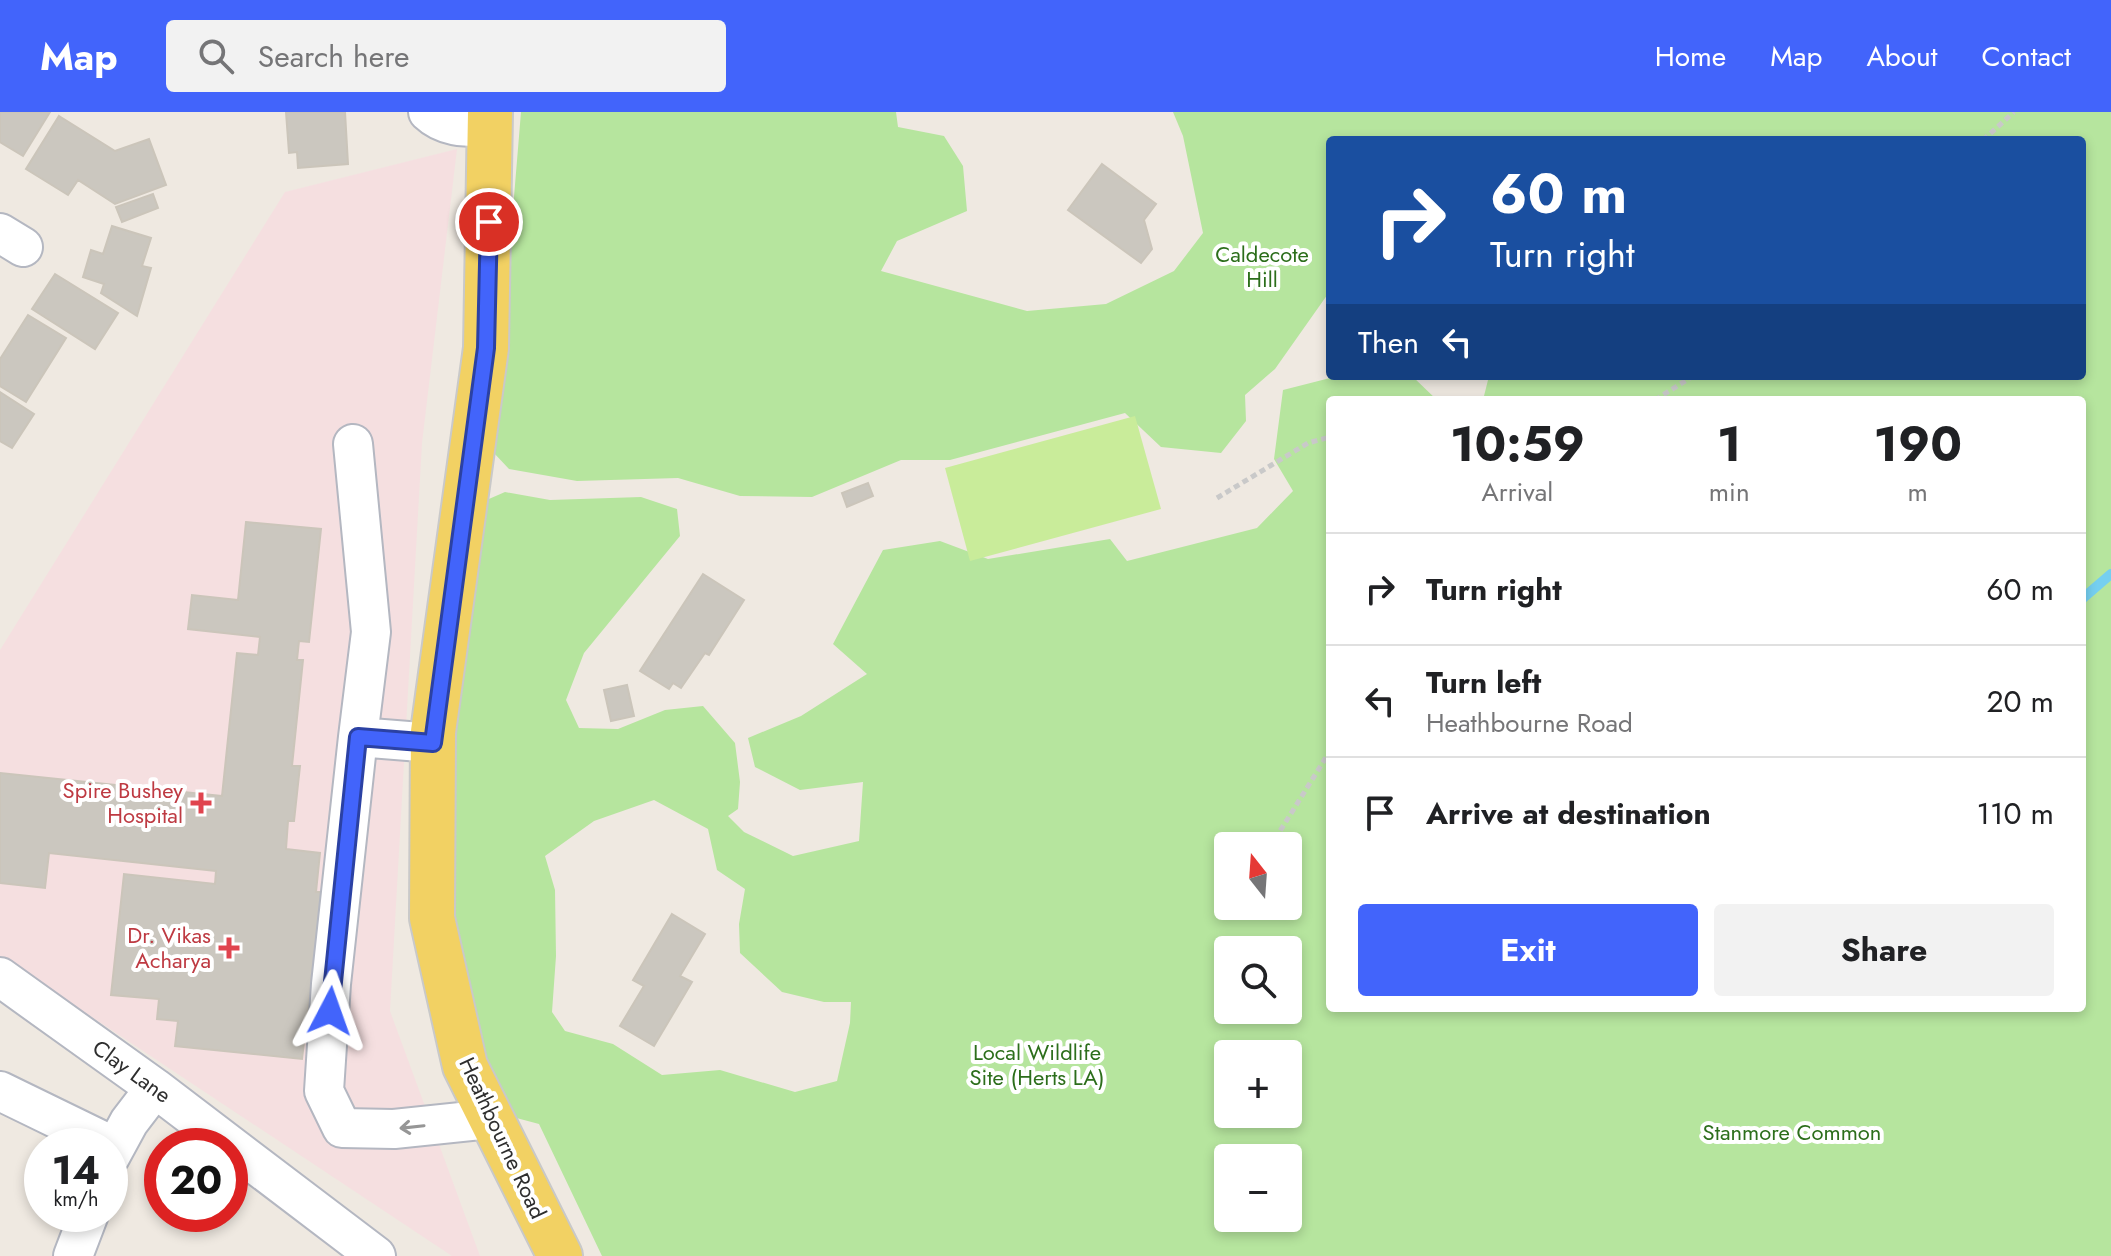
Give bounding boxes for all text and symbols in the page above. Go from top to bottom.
search box [166,20,726,92]
text: Map [40,29,118,84]
icon: search [194,34,238,78]
text: Search here [258,35,410,78]
text: Home [1655,36,1726,77]
text: Map [1770,36,1822,77]
text: About [1866,36,1938,77]
text: Contact [1982,36,2071,77]
text: 60 m [1490,153,1627,234]
icon: right [1358,168,1462,272]
pin [455,188,523,256]
icon: arrive [467,200,511,244]
text: Turn right [1490,228,1635,280]
park label: Caldecote Hill [1215,238,1309,295]
icon: left [1435,320,1479,364]
text: Then [1358,321,1419,364]
text: 10:59 [1450,410,1585,479]
text: 1 [1717,410,1741,479]
text: 190 [1874,410,1962,479]
text: Arrival [1482,473,1553,511]
text: min [1709,473,1750,511]
text: m [1908,473,1928,511]
icon: right [1358,567,1402,611]
text: Turn right [1426,568,1562,611]
text: 60 m [1986,568,2054,611]
text: Turn left [1426,661,1541,704]
icon: left [1358,679,1402,723]
text: 20 m [1987,680,2054,723]
text: Heathbourne Road [1426,704,1633,742]
place label: Spire Bushey Hospital [63,774,183,831]
icon: arrive [1358,791,1402,835]
marker: Spire Bushey Hospital [190,792,212,814]
text: Arrive at destination [1426,792,1711,835]
text: 110 m [1977,792,2054,835]
north arrow [1214,832,1302,920]
map controls [1214,832,1302,1232]
button: Exit [1358,904,1698,996]
button: Share [1714,904,2054,996]
place label: Dr. Vikas Acharya [127,919,211,976]
button: search [1214,936,1302,1024]
marker: Dr. Vikas Acharya [218,937,240,959]
position arrow [288,969,372,1053]
street label: Clay Lane [86,1032,178,1110]
park label: Local Wildlife Site (Herts LA) [969,1036,1105,1093]
button: + [1214,1040,1302,1128]
street label: Heathbourne Road [452,1052,554,1224]
park label: Stanmore Common [1703,1116,1881,1148]
one-way arrow [399,1120,426,1135]
speed limit sign: 20 [144,1128,248,1232]
text: 14 [52,1141,100,1199]
button: − [1214,1144,1302,1232]
text: km/h [53,1185,99,1214]

